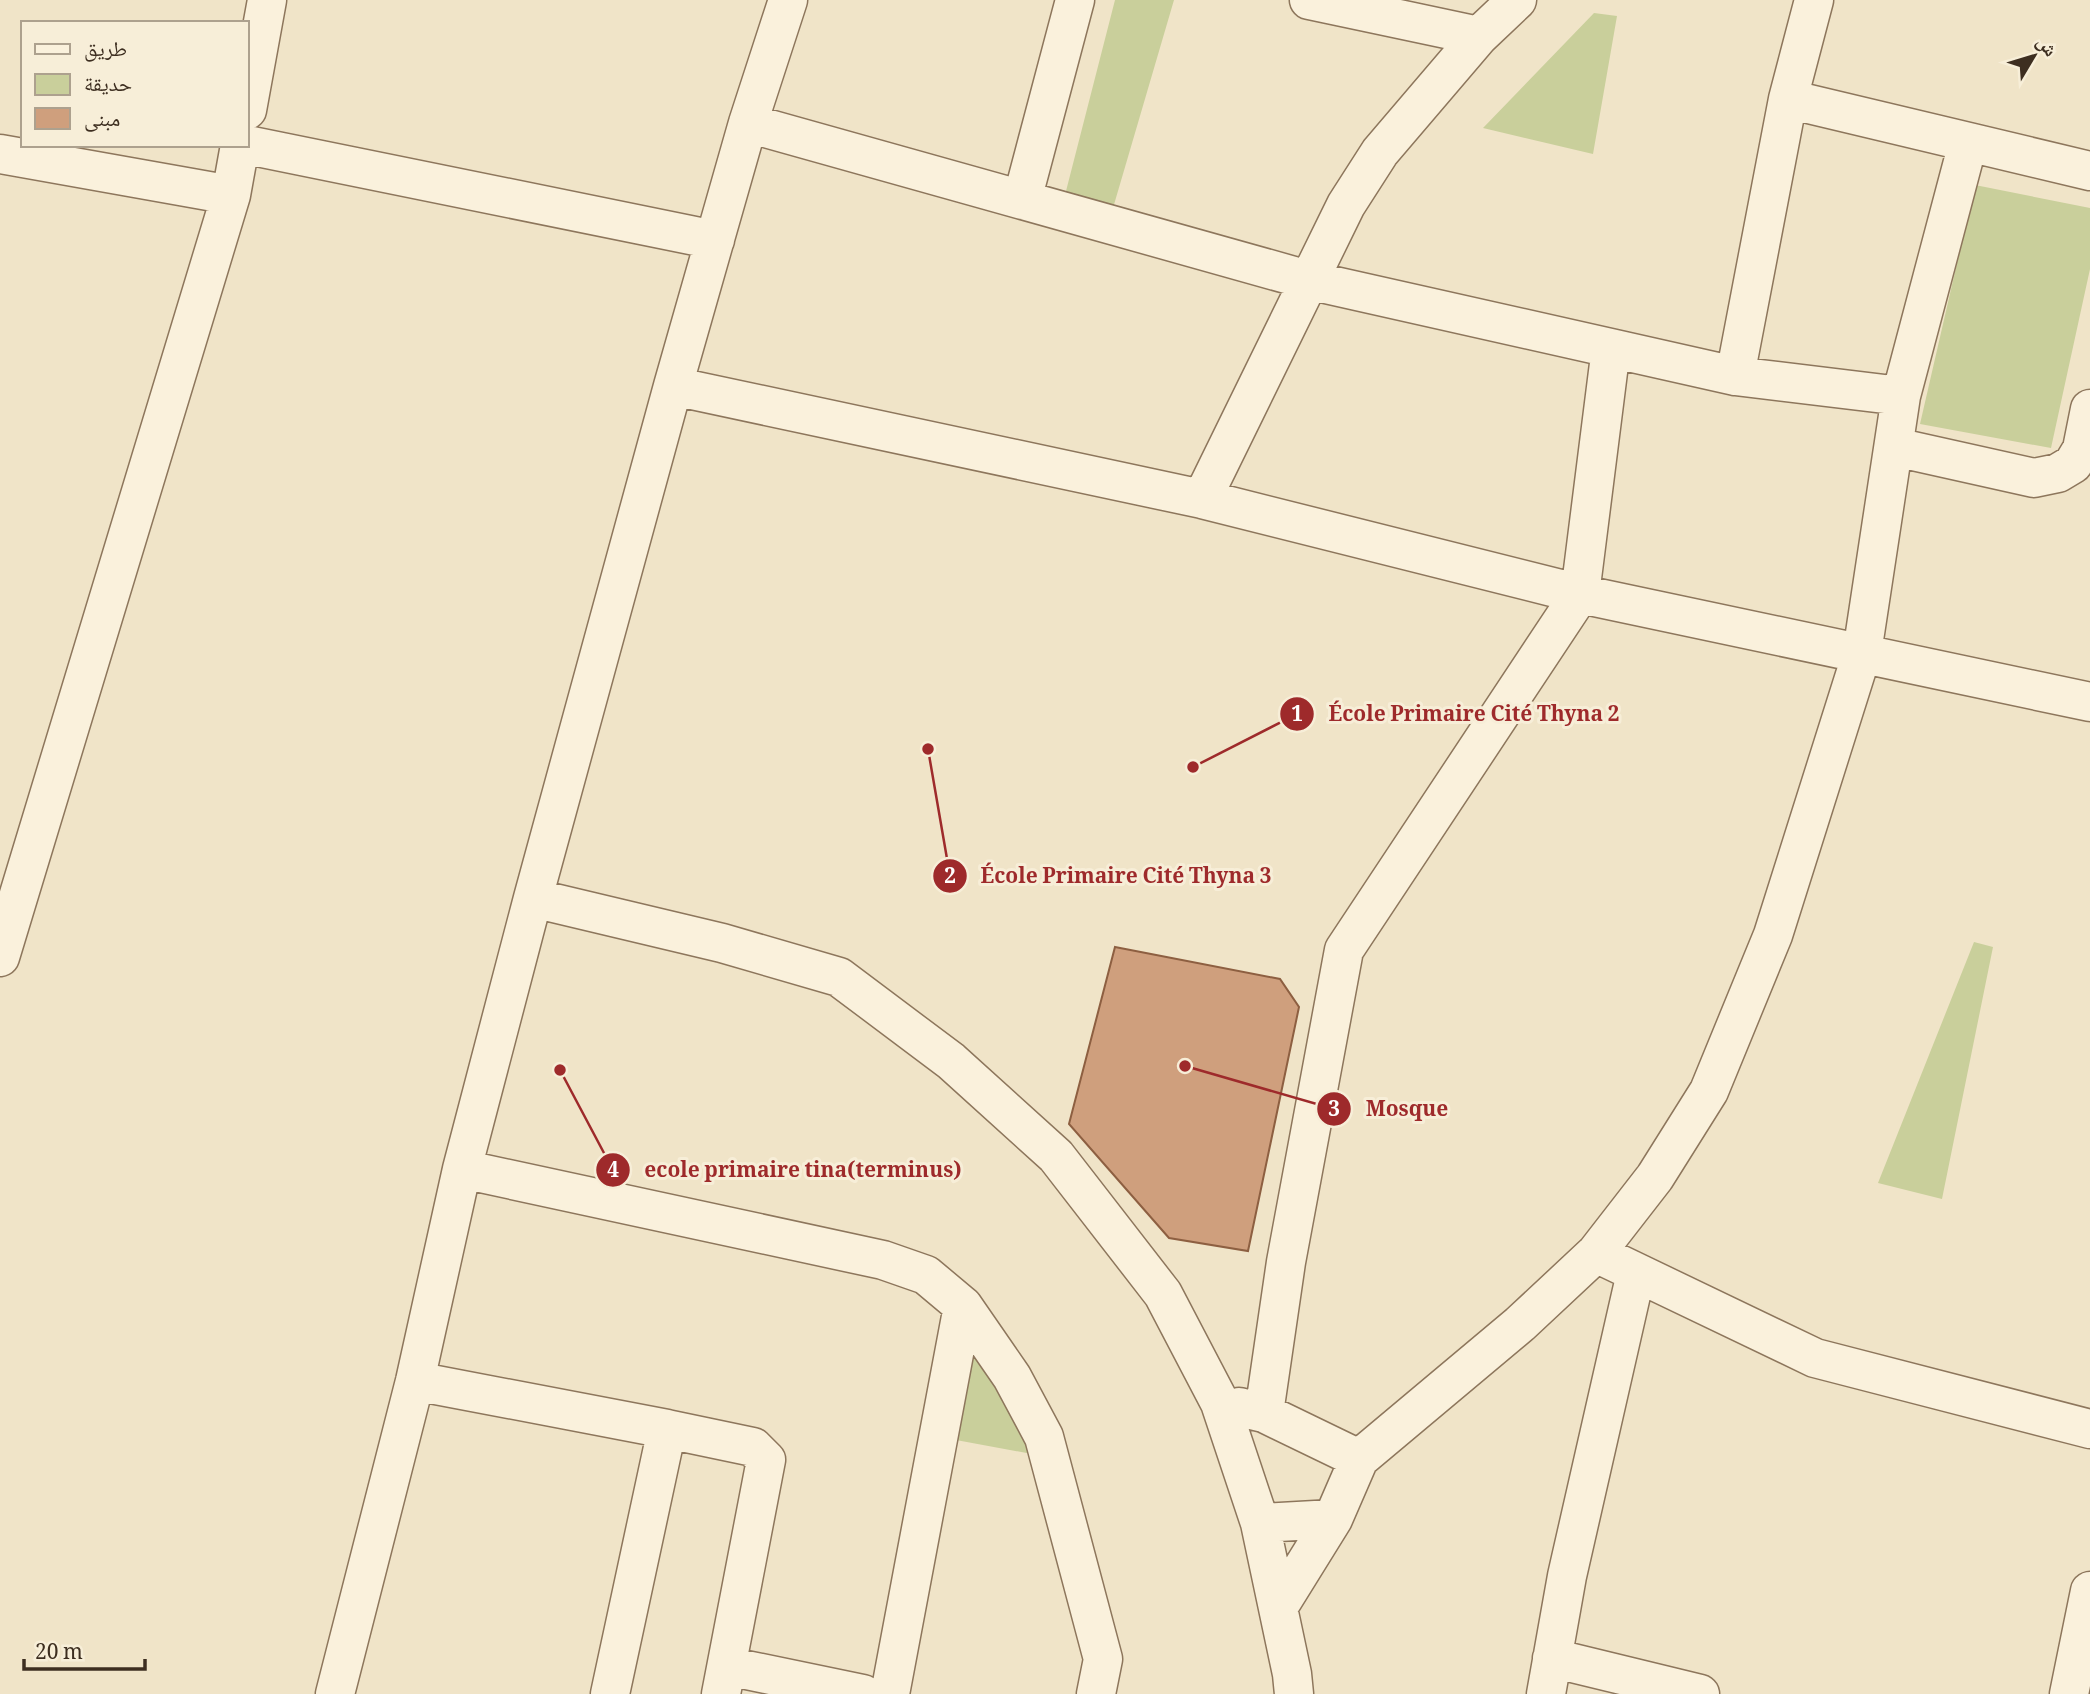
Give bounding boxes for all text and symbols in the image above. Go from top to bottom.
legend [21,21,248,147]
north arrow [1999,21,2069,91]
text: ش [2026,30,2064,65]
text: طريق [84,34,127,69]
text: حديقة [84,69,132,104]
text: مبنى [84,104,120,139]
callout: École Primaire Cité Thyna 2 [1280,693,1634,735]
text: 1 [1291,699,1303,734]
text: École Primaire Cité Thyna 2 [1329,699,1619,734]
callout: École Primaire Cité Thyna 3 [932,855,1286,897]
text: 2 [944,861,956,896]
text: École Primaire Cité Thyna 3 [981,861,1271,896]
callout: Mosque [1317,1088,1462,1130]
text: 3 [1328,1094,1340,1129]
text: Mosque [1366,1094,1448,1129]
callout: ecole primaire tina(terminus) [596,1149,976,1191]
text: 4 [607,1155,619,1190]
text: ecole primaire tina(terminus) [644,1155,962,1190]
scale bar [24,1628,145,1672]
text: 20 m [35,1637,83,1672]

